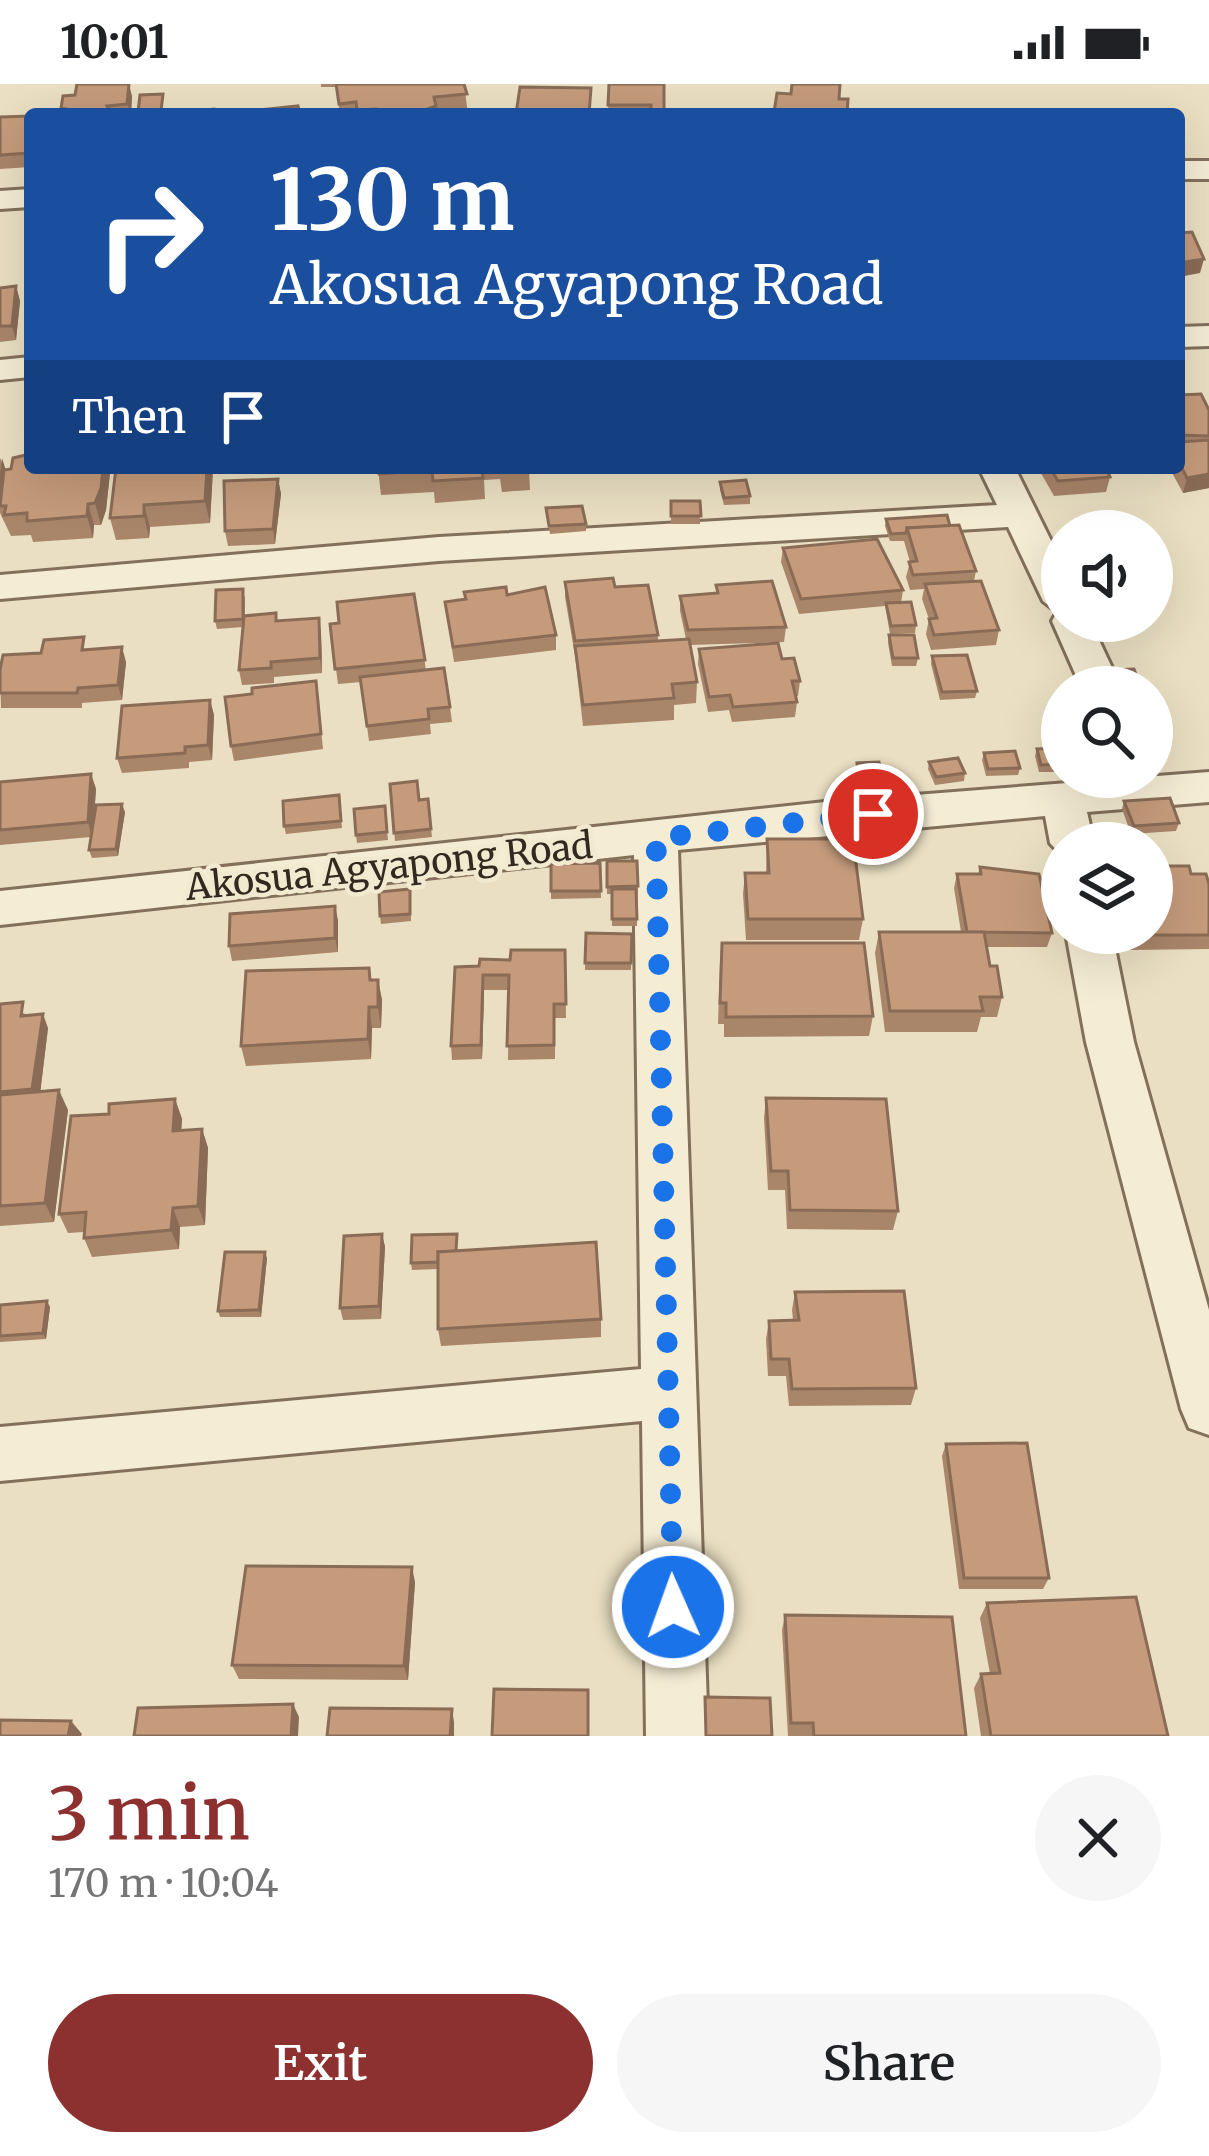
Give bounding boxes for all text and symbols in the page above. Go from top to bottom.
text: 10:01 [60,14,168,70]
text: 130 m [270,147,514,253]
icon: right [72,156,228,312]
text: Akosua Agyapong Road [270,251,883,319]
icon: arrive [210,384,276,450]
text: Then [72,389,186,445]
map controls [1041,510,1173,954]
button: sound [1041,510,1173,642]
button: search [1041,666,1173,798]
pin [822,763,924,865]
icon: arrive [840,781,906,847]
button: layers [1041,822,1173,954]
street label: Akosua Agyapong Road [182,823,595,910]
position arrow [610,1544,736,1670]
text: 3 min [48,1768,250,1859]
button: close [1035,1775,1161,1901]
text: 170 m · 10:04 [48,1859,279,1908]
button: Exit [48,1994,593,2132]
button: Share [617,1994,1161,2132]

